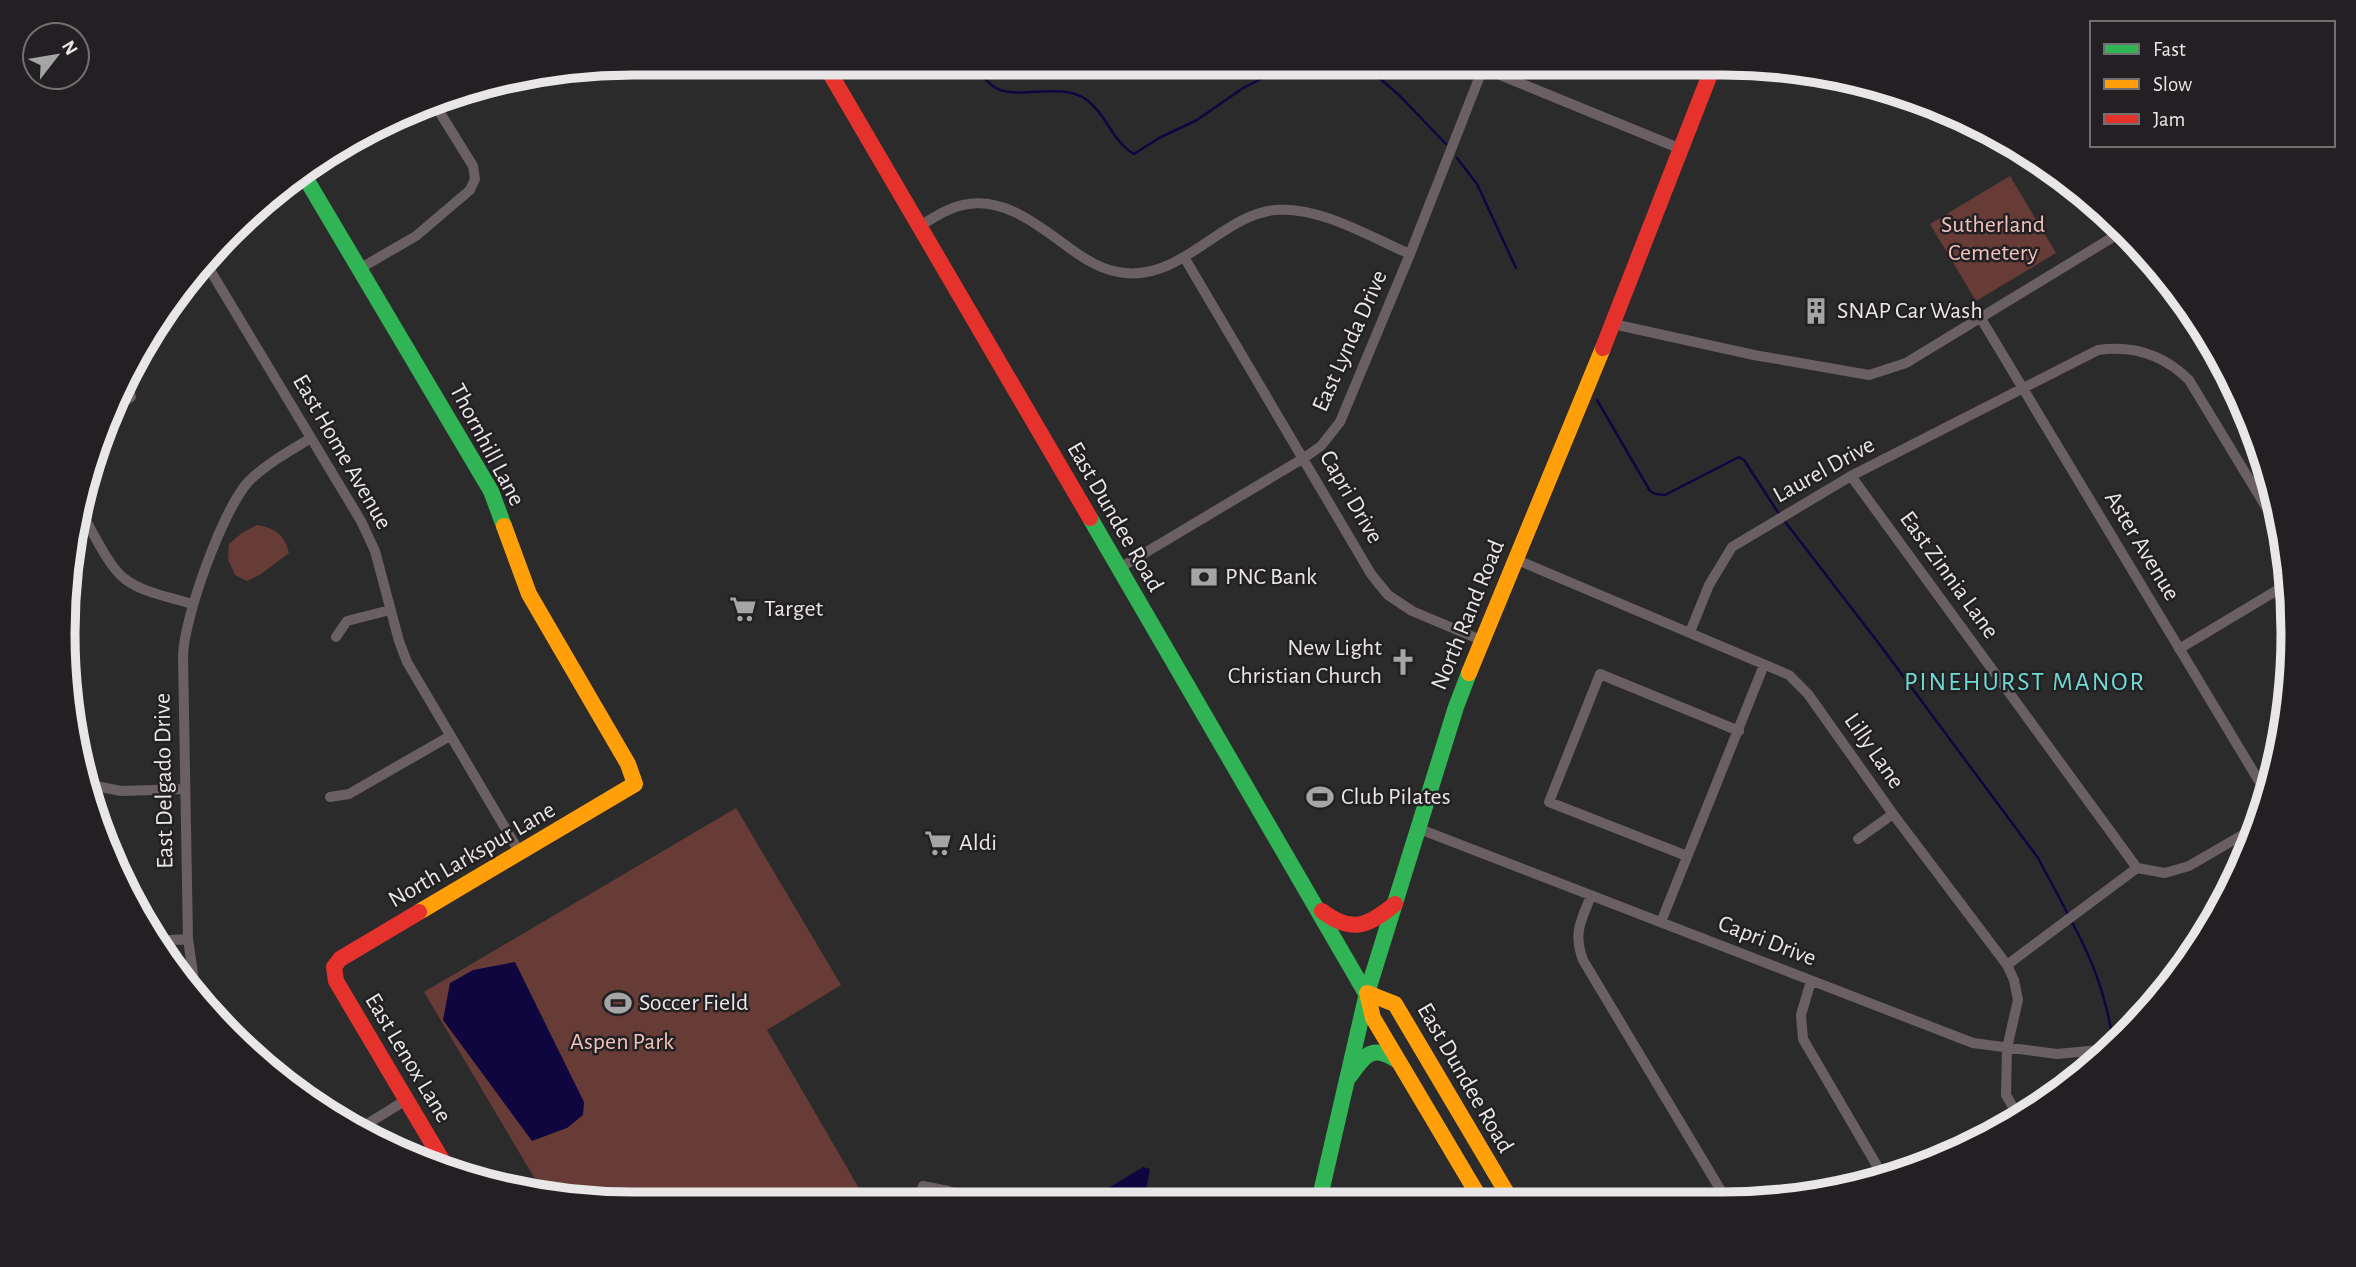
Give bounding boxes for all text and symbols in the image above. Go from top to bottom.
north arrow [21,21,91,91]
legend [2090,21,2335,147]
text: N [58,37,81,59]
text: Fast [2153,39,2186,60]
text: Slow [2153,74,2192,95]
text: Jam [2153,109,2185,130]
park label: Sutherland Cemetery [1941,213,2045,265]
street label: East Lynda Drive [1308,267,1392,415]
building icon: SNAP Car Wash [1801,296,1831,326]
place label: SNAP Car Wash [1837,299,1983,323]
street label: East Home Avenue [288,371,396,533]
street label: Thornhill Lane [445,380,529,510]
street label: Laurel Drive [1769,432,1879,508]
street label: East Dundee Road [1062,438,1168,596]
street label: Capri Drive [1315,446,1387,548]
street label: Aster Avenue [2100,487,2184,605]
street label: East Zinnia Lane [1895,507,2003,643]
street label: North Rand Road [1427,537,1509,693]
bank icon: PNC Bank [1189,562,1219,592]
place label: PNC Bank [1225,565,1317,589]
supermarket icon: Target [728,594,758,624]
place label: Target [764,597,824,621]
place label: New Light Christian Church [1228,636,1382,688]
church icon: New Light Christian Church [1388,647,1418,677]
district label: PINEHURST MANOR [1904,669,2146,695]
street label: East Delgado Drive [150,693,178,869]
street label: Lilly Lane [1839,709,1909,793]
sports icon: Club Pilates [1305,782,1335,812]
place label: Club Pilates [1341,785,1451,809]
street label: North Larkspur Lane [385,798,559,912]
supermarket icon: Aldi [923,828,953,858]
place label: Aldi [959,831,997,855]
street label: Capri Drive [1715,911,1819,971]
sports icon: Soccer Field [603,988,633,1018]
street label: East Lenox Lane [360,989,456,1127]
place label: Soccer Field [639,991,749,1015]
street label: East Dundee Road [1412,999,1518,1157]
park label: Aspen Park [570,1030,674,1054]

